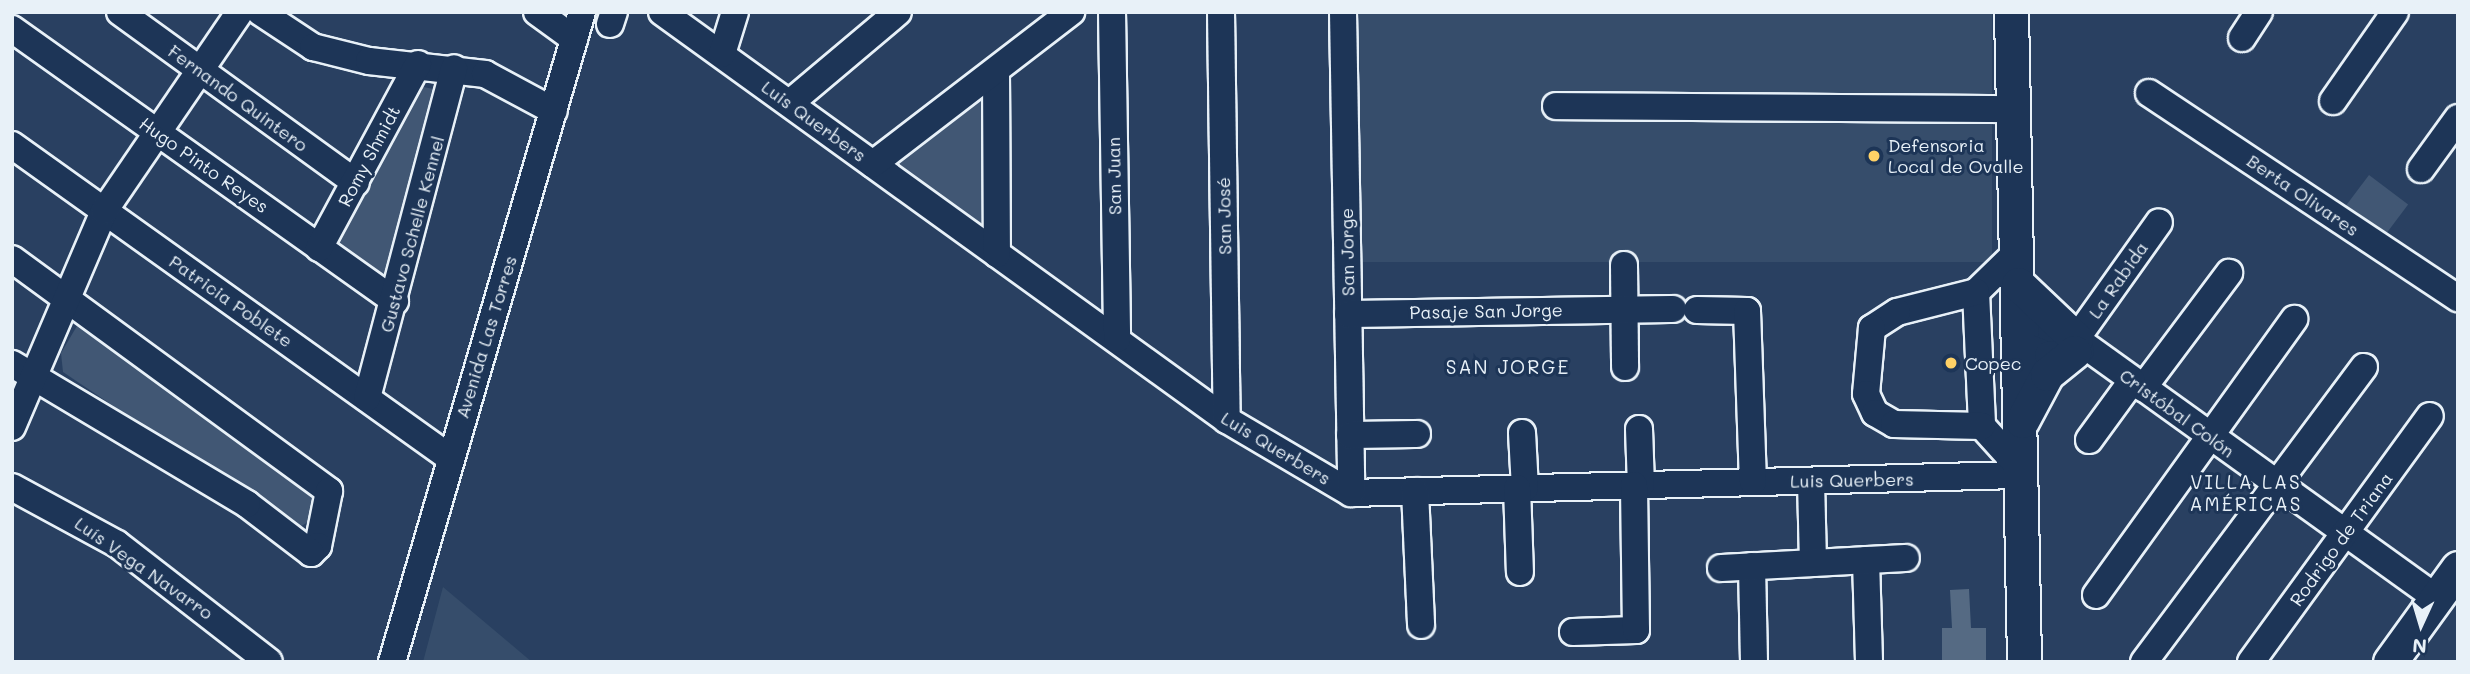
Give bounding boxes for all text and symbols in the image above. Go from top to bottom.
street label: Fernando Quintero [164,40,312,156]
street label: Luis Querbers [758,76,870,166]
street label: Romy Shmidt [333,102,405,210]
street label: Hugo Pinto Reyes [135,112,273,218]
street label: Gustavo Schelle Kennel [375,133,449,335]
place label: Defensoria Local de Ovalle [1888,135,2024,178]
street label: San Juan [1103,137,1125,215]
marker: Defensoria Local de Ovalle [1866,148,1882,164]
street label: Berta Olivares [2243,150,2363,240]
street label: San José [1213,177,1235,255]
street label: San Jorge [1335,208,1359,296]
street label: La Rabida [2084,237,2152,323]
street label: Patricia Poblete [165,250,297,352]
street label: Avenida Las Torres [451,253,521,421]
street label: Pasaje San Jorge [1409,299,1563,323]
place label: Copec [1965,352,2021,374]
marker: Copec [1943,355,1959,371]
district label: SAN JORGE [1447,356,1569,378]
street label: Cristóbal Colón [2115,364,2239,462]
street label: Luis Querbers [1217,407,1335,489]
street label: Luis Querbers [1790,468,1914,492]
street label: Rodrigo de Triana [2285,468,2397,610]
district label: VILLA LAS AMÉRICAS [2190,471,2302,515]
street label: Luís Vega Navarro [71,512,217,624]
north arrow [2386,590,2456,660]
text: N [2411,633,2428,659]

